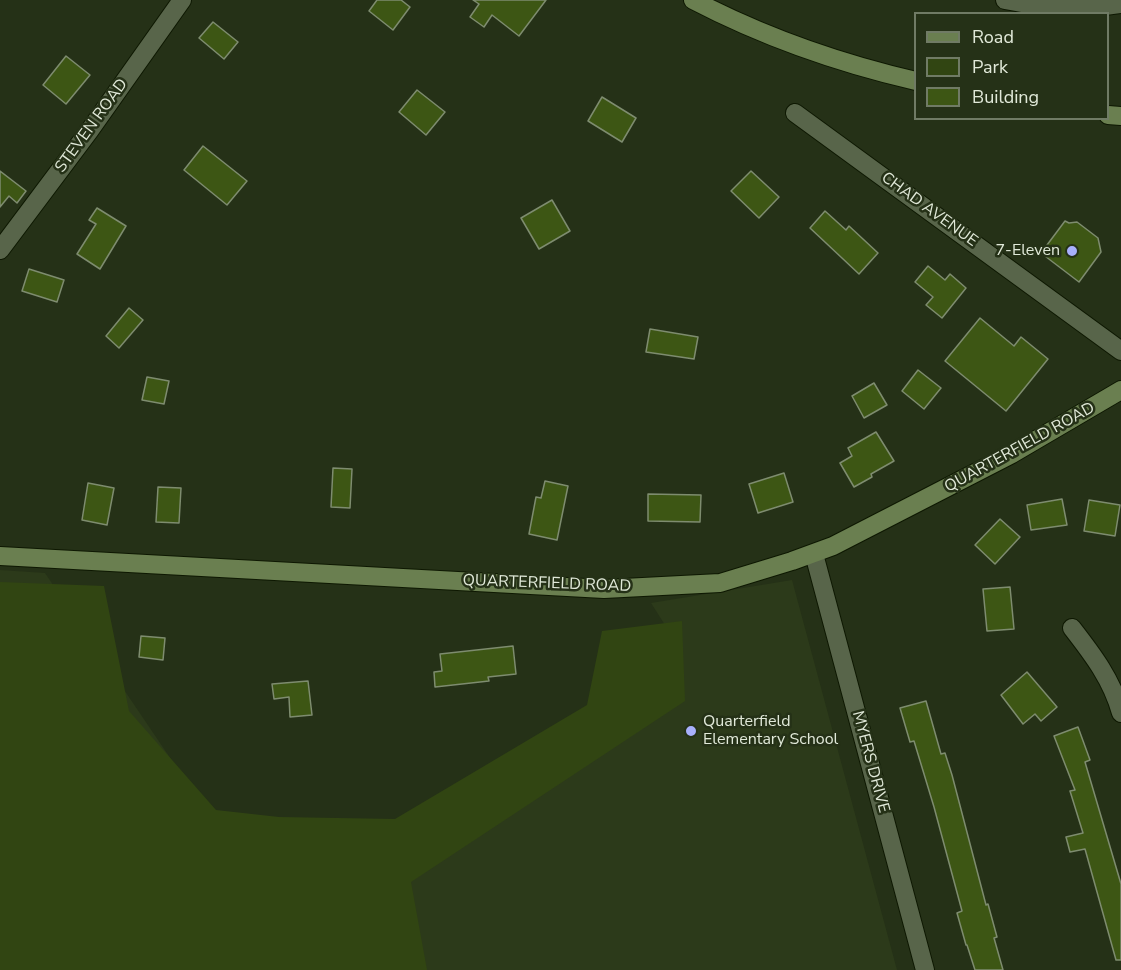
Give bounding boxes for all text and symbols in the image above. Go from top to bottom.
legend [914,12,1109,120]
text: Road [972,25,1014,49]
text: Park [972,55,1008,79]
street label: STEVEN ROAD [52,75,132,177]
text: Building [972,85,1039,109]
street label: CHAD AVENUE [877,169,981,251]
place label: 7-Eleven [996,241,1060,261]
marker: 7-Eleven [1065,244,1079,258]
street label: QUARTERFIELD ROAD [942,399,1098,497]
street label: QUARTERFIELD ROAD [462,571,632,597]
street label: MYERS DRIVE [847,709,893,815]
place label: Quarterfield Elementary School [703,712,838,750]
marker: Quarterfield Elementary School [684,724,698,738]

